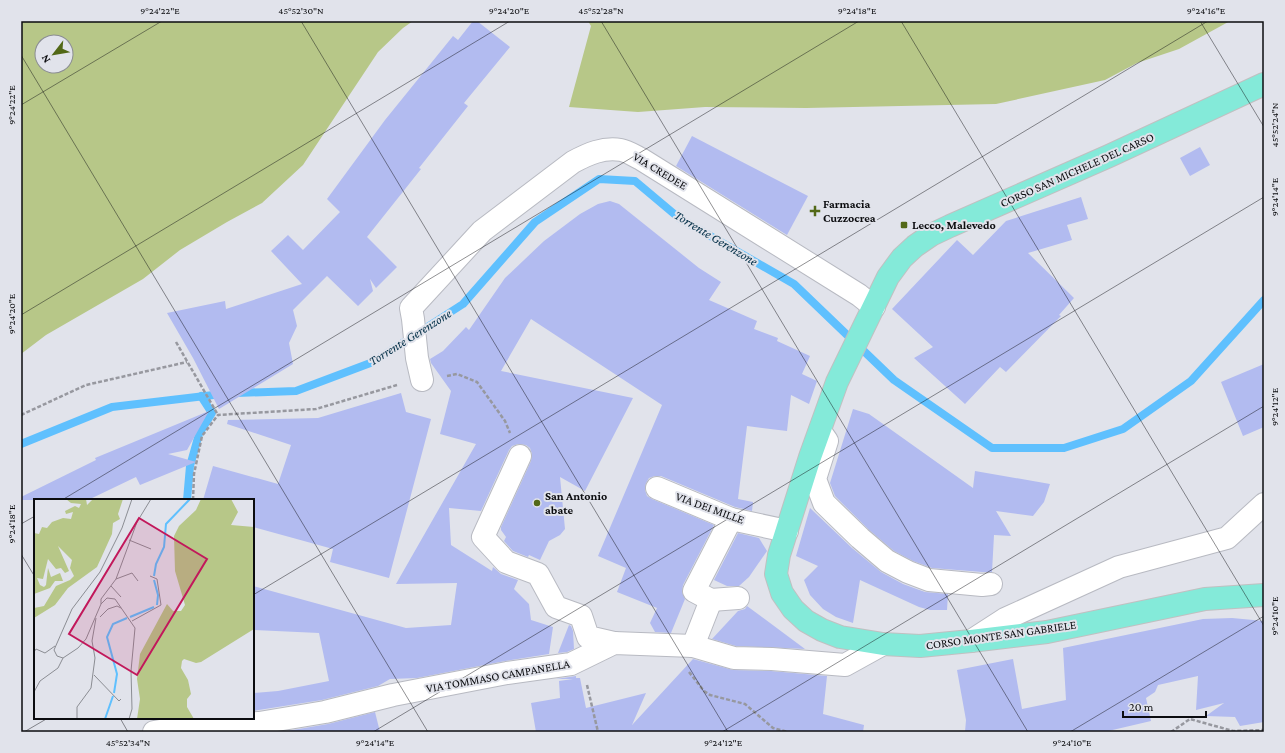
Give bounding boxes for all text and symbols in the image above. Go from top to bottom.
text: 9°24'22"E [140,5,180,16]
text: 45°52'30"N [278,5,324,16]
text: 9°24'20"E [489,5,530,16]
text: 45°52'28"N [578,5,624,16]
text: 9°24'18"E [838,5,877,16]
text: 9°24'16"E [1187,5,1226,16]
north arrow [34,34,74,74]
text: N [38,52,53,65]
text: 9°24'22"E [6,85,17,125]
text: 45°52'24"N [1269,102,1280,147]
street label: CORSO SAN MICHELE DEL CARSO [998,130,1156,210]
street label: VIA CREDEE [630,149,690,193]
text: 9°24'14"E [1269,177,1280,216]
place label: Farmacia Cuzzocrea [823,197,876,225]
marker: Farmacia Cuzzocrea [810,206,820,216]
water label: Torrente Gerenzone [672,207,760,269]
place label: Lecco, Malevedo [912,218,996,232]
marker: Lecco, Malevedo [899,220,909,230]
text: 9°24'20"E [6,293,17,334]
water label: Torrente Gerenzone [366,306,454,368]
text: 9°24'12"E [1269,387,1280,426]
place label: San Antonio abate [545,489,607,517]
street label: VIA DEI MILLE [674,489,747,527]
marker: San Antonio abate [532,498,542,508]
inset map [34,499,254,719]
text: 9°24'18"E [6,504,17,543]
text: 9°24'10"E [1269,596,1280,635]
street label: CORSO MONTE SAN GABRIELE [925,617,1077,652]
street label: VIA TOMMASO CAMPANELLA [425,656,571,696]
scale bar [1123,693,1206,719]
text: 20 m [1129,700,1154,714]
text: 45°52'34"N [106,737,151,748]
text: 9°24'14"E [356,737,395,748]
text: 9°24'12"E [704,737,743,748]
text: 9°24'10"E [1053,737,1092,748]

